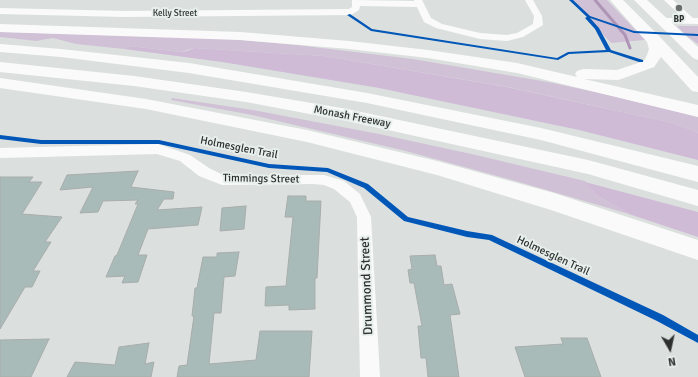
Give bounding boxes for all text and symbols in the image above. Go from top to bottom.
marker: BP [674,3,684,13]
street label: Kelly Street [153,9,197,19]
place label: BP [674,15,684,25]
street label: Monash Freeway [312,103,392,131]
street label: Holmesglen Trail [199,134,279,162]
street label: Timmings Street [223,172,299,186]
street label: Holmesglen Trail [514,233,592,279]
street label: Drummond Street [357,237,377,335]
north arrow [650,329,690,369]
text: N [667,354,677,368]

